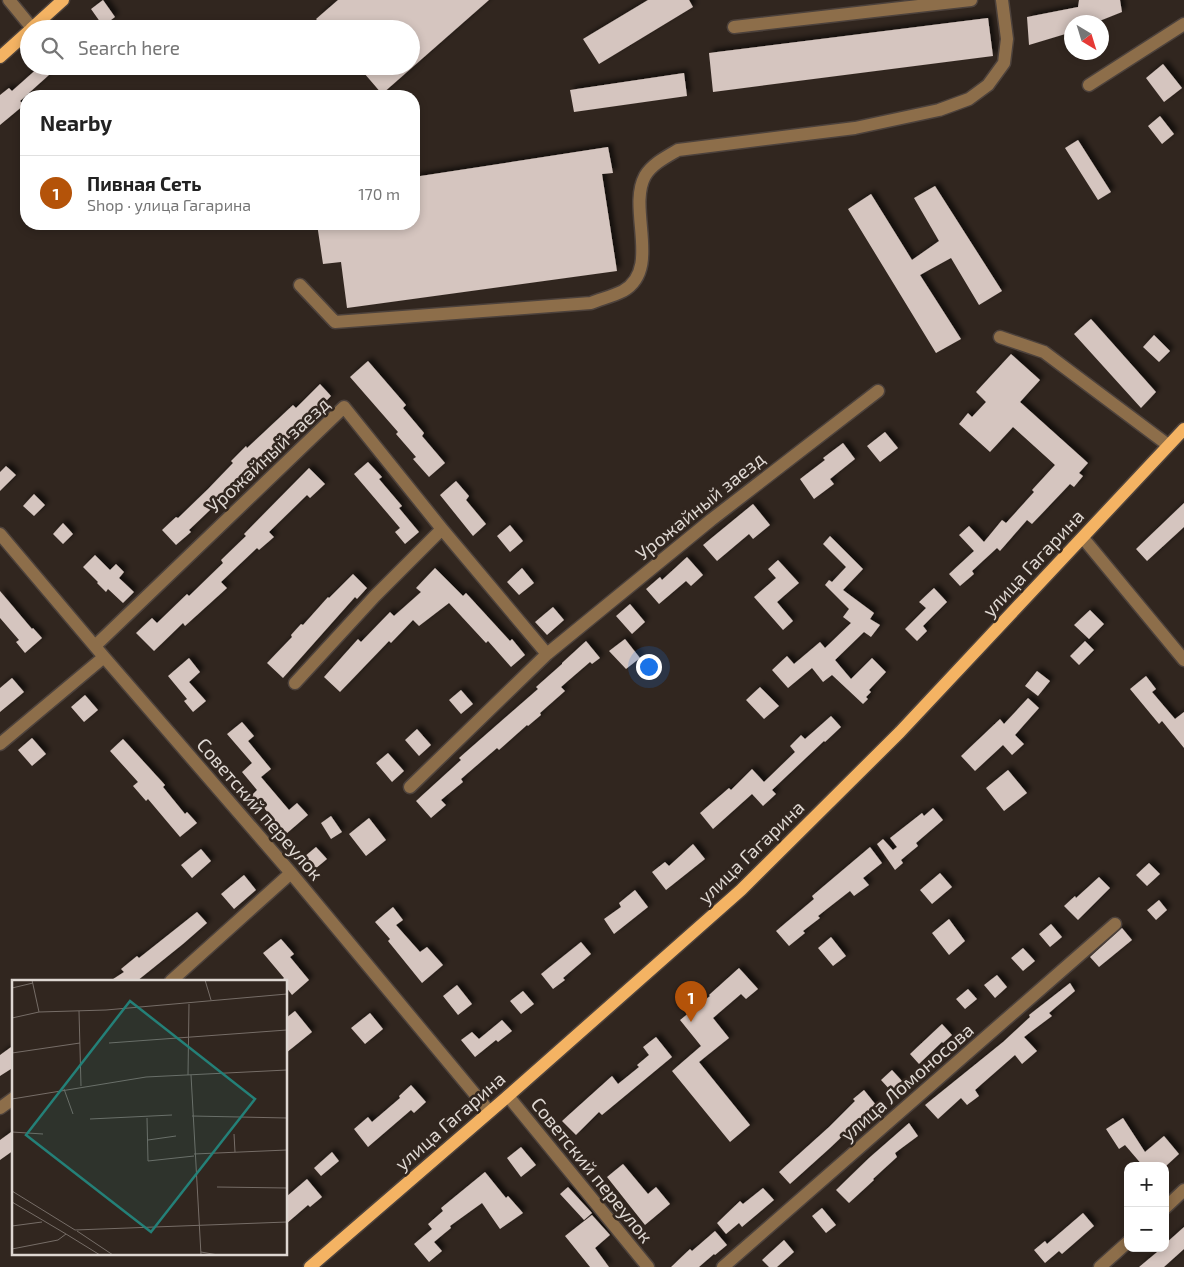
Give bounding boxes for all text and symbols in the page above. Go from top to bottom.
north arrow [1064,15,1109,60]
search box [20,20,420,75]
icon: search [38,34,66,62]
text: Search here [78,36,180,59]
text: Nearby [40,110,112,135]
text: Пивная Сеть [87,172,202,195]
text: 1 [53,184,59,203]
text: 170 m [358,184,400,203]
text: Shop · улица Гагарина [87,195,251,214]
street label: Урожайный заезд [202,392,334,517]
street label: Урожайный заезд [630,447,769,565]
street label: улица Гагарина [977,504,1089,622]
your location [636,654,662,680]
street label: Советский переулок [192,733,328,885]
street label: улица Гагарина [693,795,809,909]
inset map [12,980,288,1254]
pin: 1 [675,981,707,1022]
street label: улица Ломоносова [836,1018,978,1146]
street label: улица Гагарина [390,1067,510,1175]
street label: Советский переулок [526,1092,658,1248]
map controls [1124,1162,1169,1252]
button: + [1124,1162,1169,1207]
button: − [1124,1207,1169,1252]

